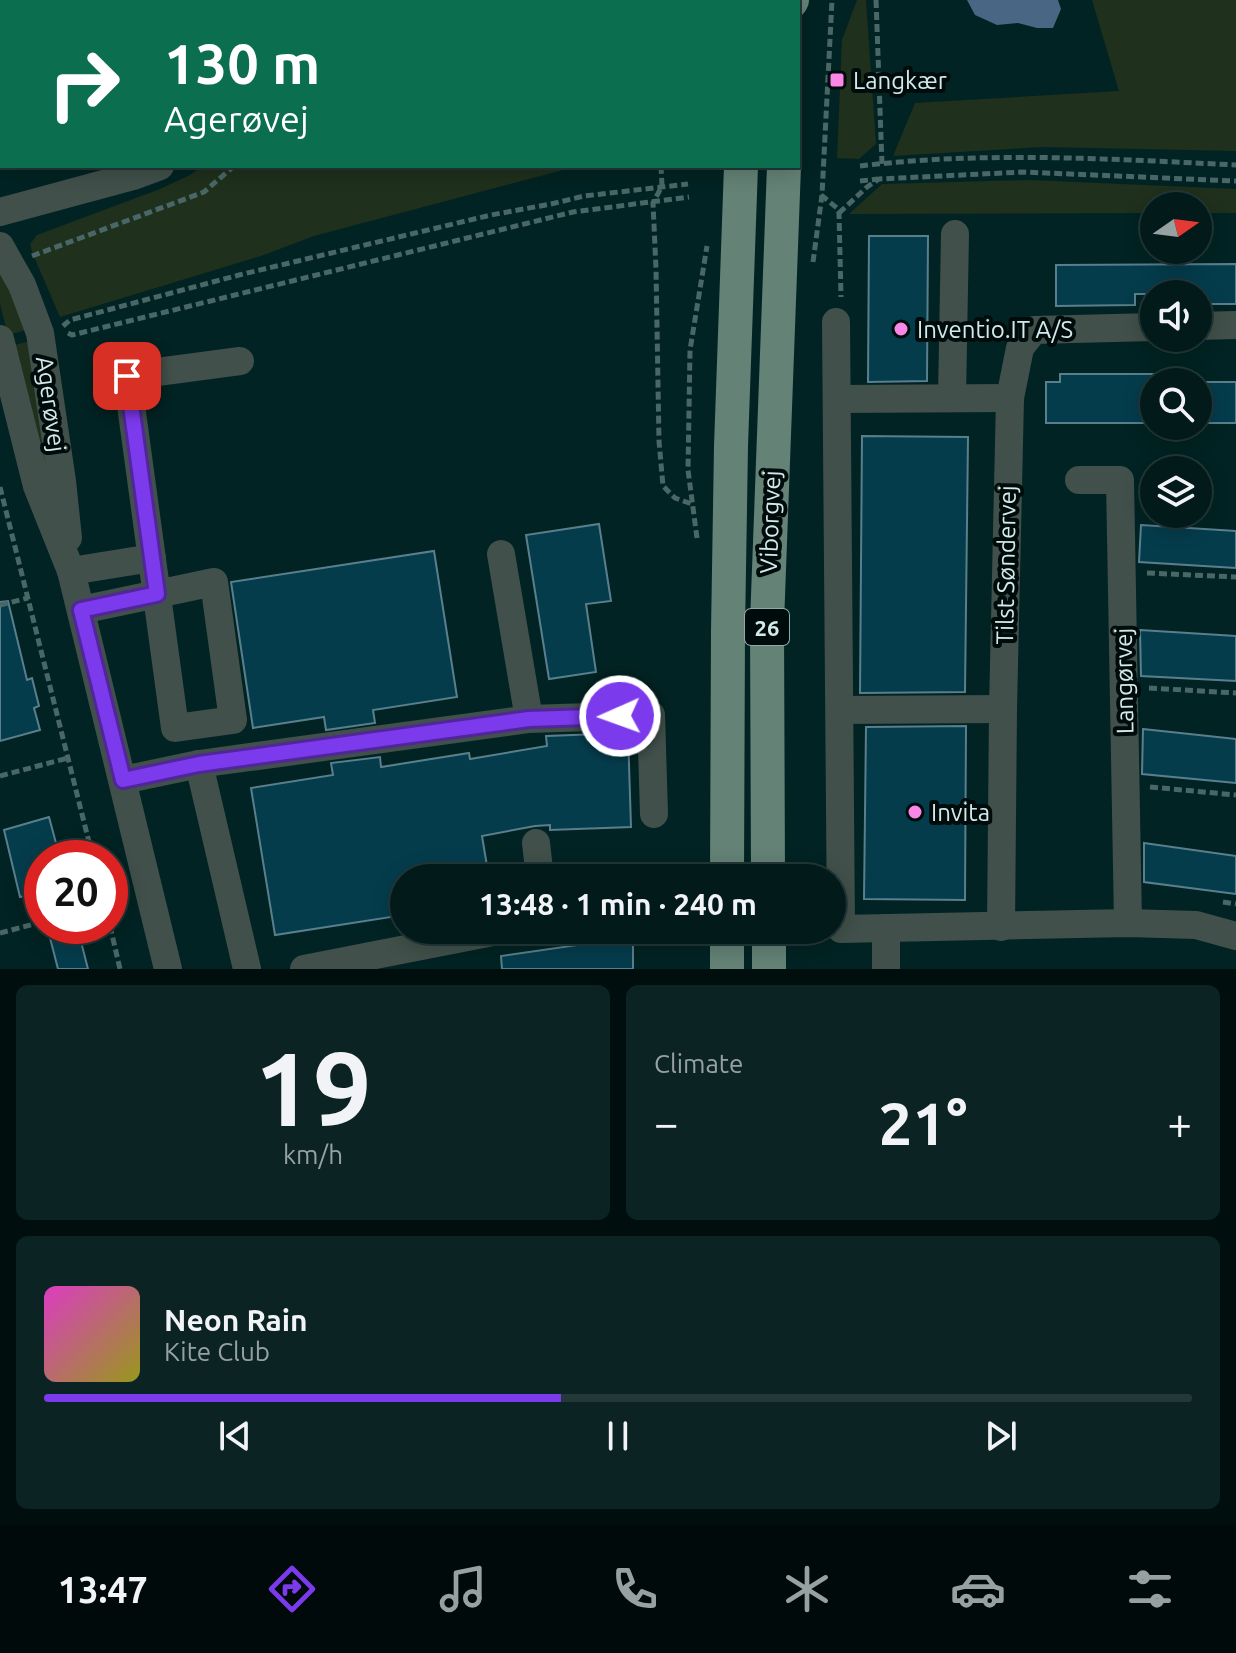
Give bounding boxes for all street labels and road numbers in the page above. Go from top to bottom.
street label: Agerøvej [31,354,71,454]
street label: Viborgvej [755,470,785,574]
street label: Tilst Søndervej [991,485,1021,645]
road number: 26 [745,609,789,645]
street label: Langørvej [1110,628,1138,734]

